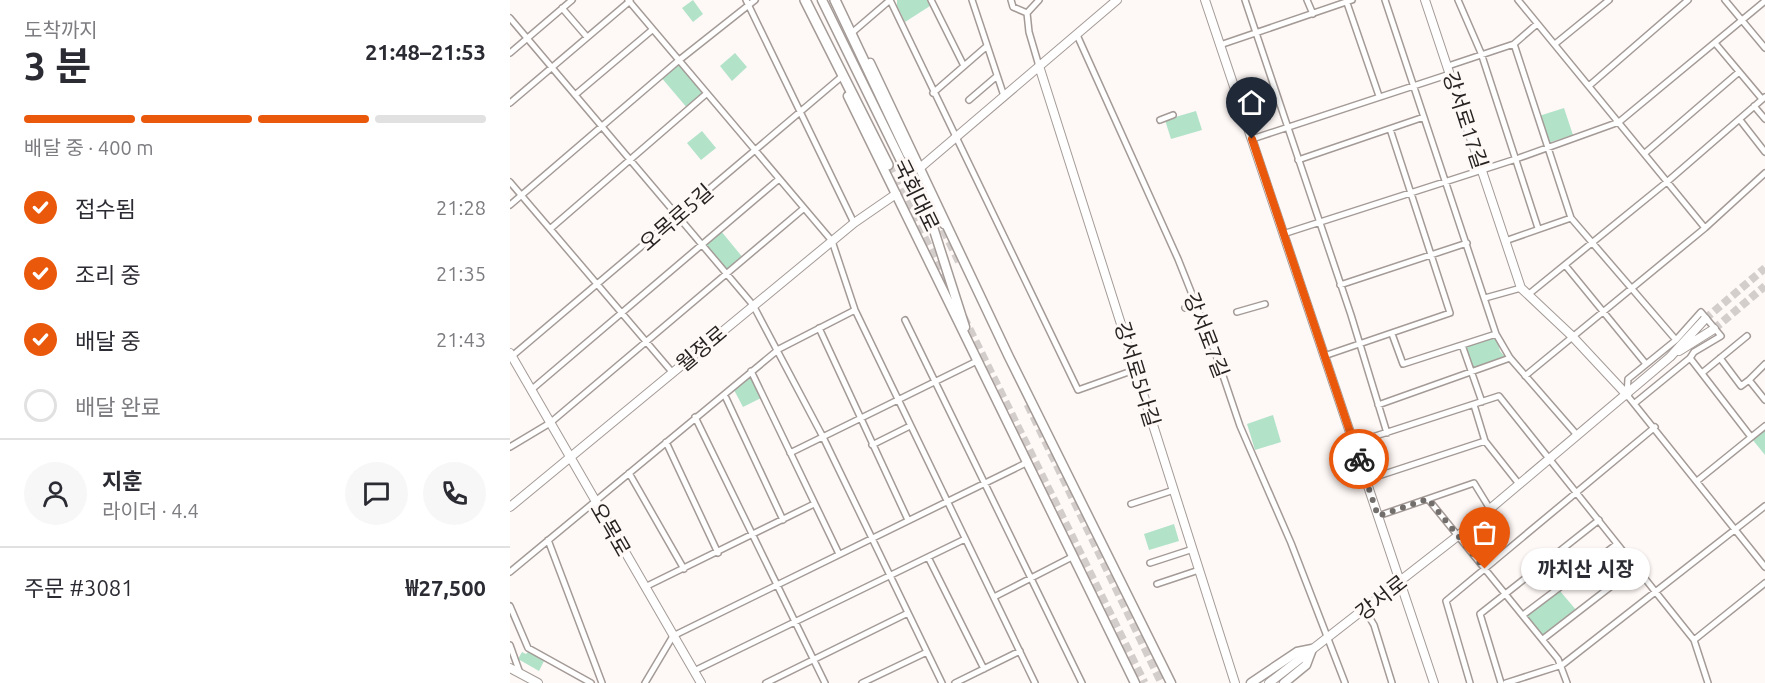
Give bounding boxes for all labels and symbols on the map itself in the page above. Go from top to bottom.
street label: 강서로17길 [1439,68,1493,172]
pin [1226,77,1277,139]
street label: 국회대로 [889,155,945,235]
street label: 오목로5길 [634,179,718,255]
street label: 강서로7길 [1180,289,1234,381]
street label: 강서로5나길 [1111,319,1165,429]
street label: 월정로 [671,320,731,376]
courier [1329,429,1389,489]
street label: 오목로 [586,498,636,560]
pin [1459,507,1510,569]
callout: 까치산 시장 [1521,548,1650,590]
street label: 강서로 [1351,570,1411,624]

